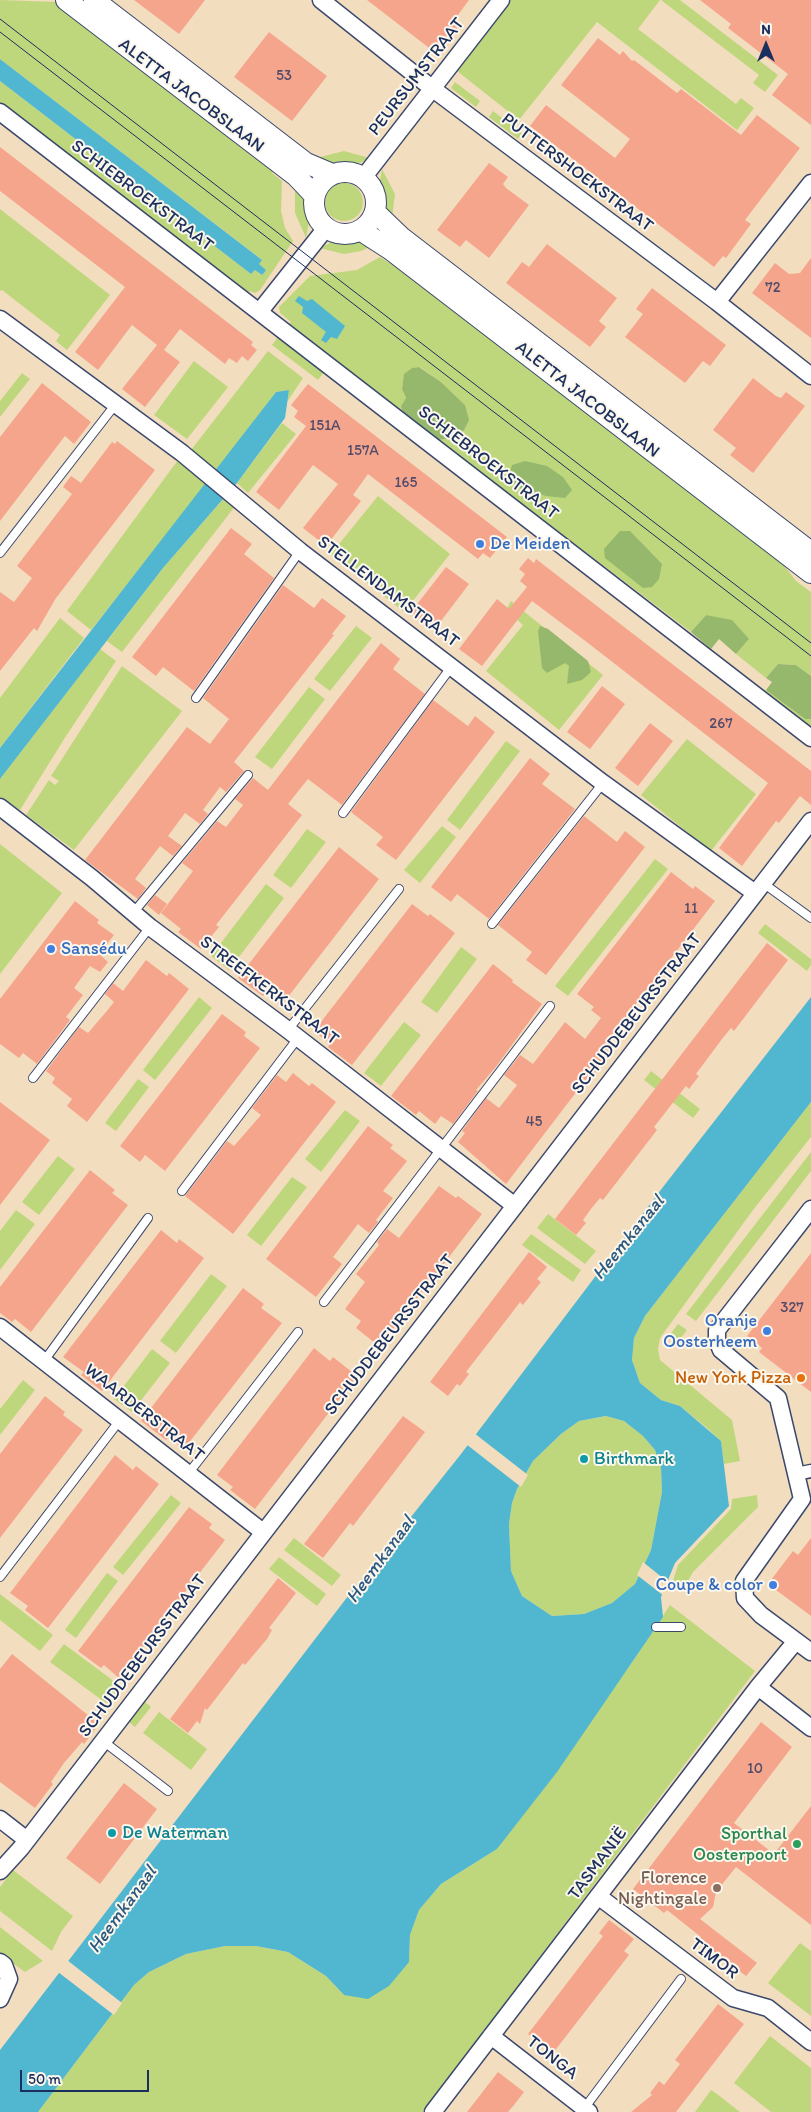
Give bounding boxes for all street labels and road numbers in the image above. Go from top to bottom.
street label: PEURSUMSTRAAT [364,14,470,140]
street label: ALETTA JACOBSLAAN [114,34,268,158]
street label: PUTTERSHOEKSTRAAT [497,109,657,237]
street label: SCHIEBROEKSTRAAT [67,135,217,257]
street label: ALETTA JACOBSLAAN [511,337,663,463]
street label: SCHIEBROEKSTRAAT [413,401,563,525]
street label: STELLENDAMSTRAAT [313,532,463,652]
street label: SCHUDDEBEURSSTRAAT [567,929,707,1099]
street label: STREEFKERKSTRAAT [195,932,343,1050]
street label: SCHUDDEBEURSSTRAAT [320,1250,460,1420]
street label: WAARDERSTRAAT [80,1359,208,1467]
street label: SCHUDDEBEURSSTRAAT [75,1570,211,1742]
street label: TASMANIË [564,1824,632,1904]
street label: TIMOR [685,1934,743,1984]
street label: TONGA [522,2031,582,2085]

